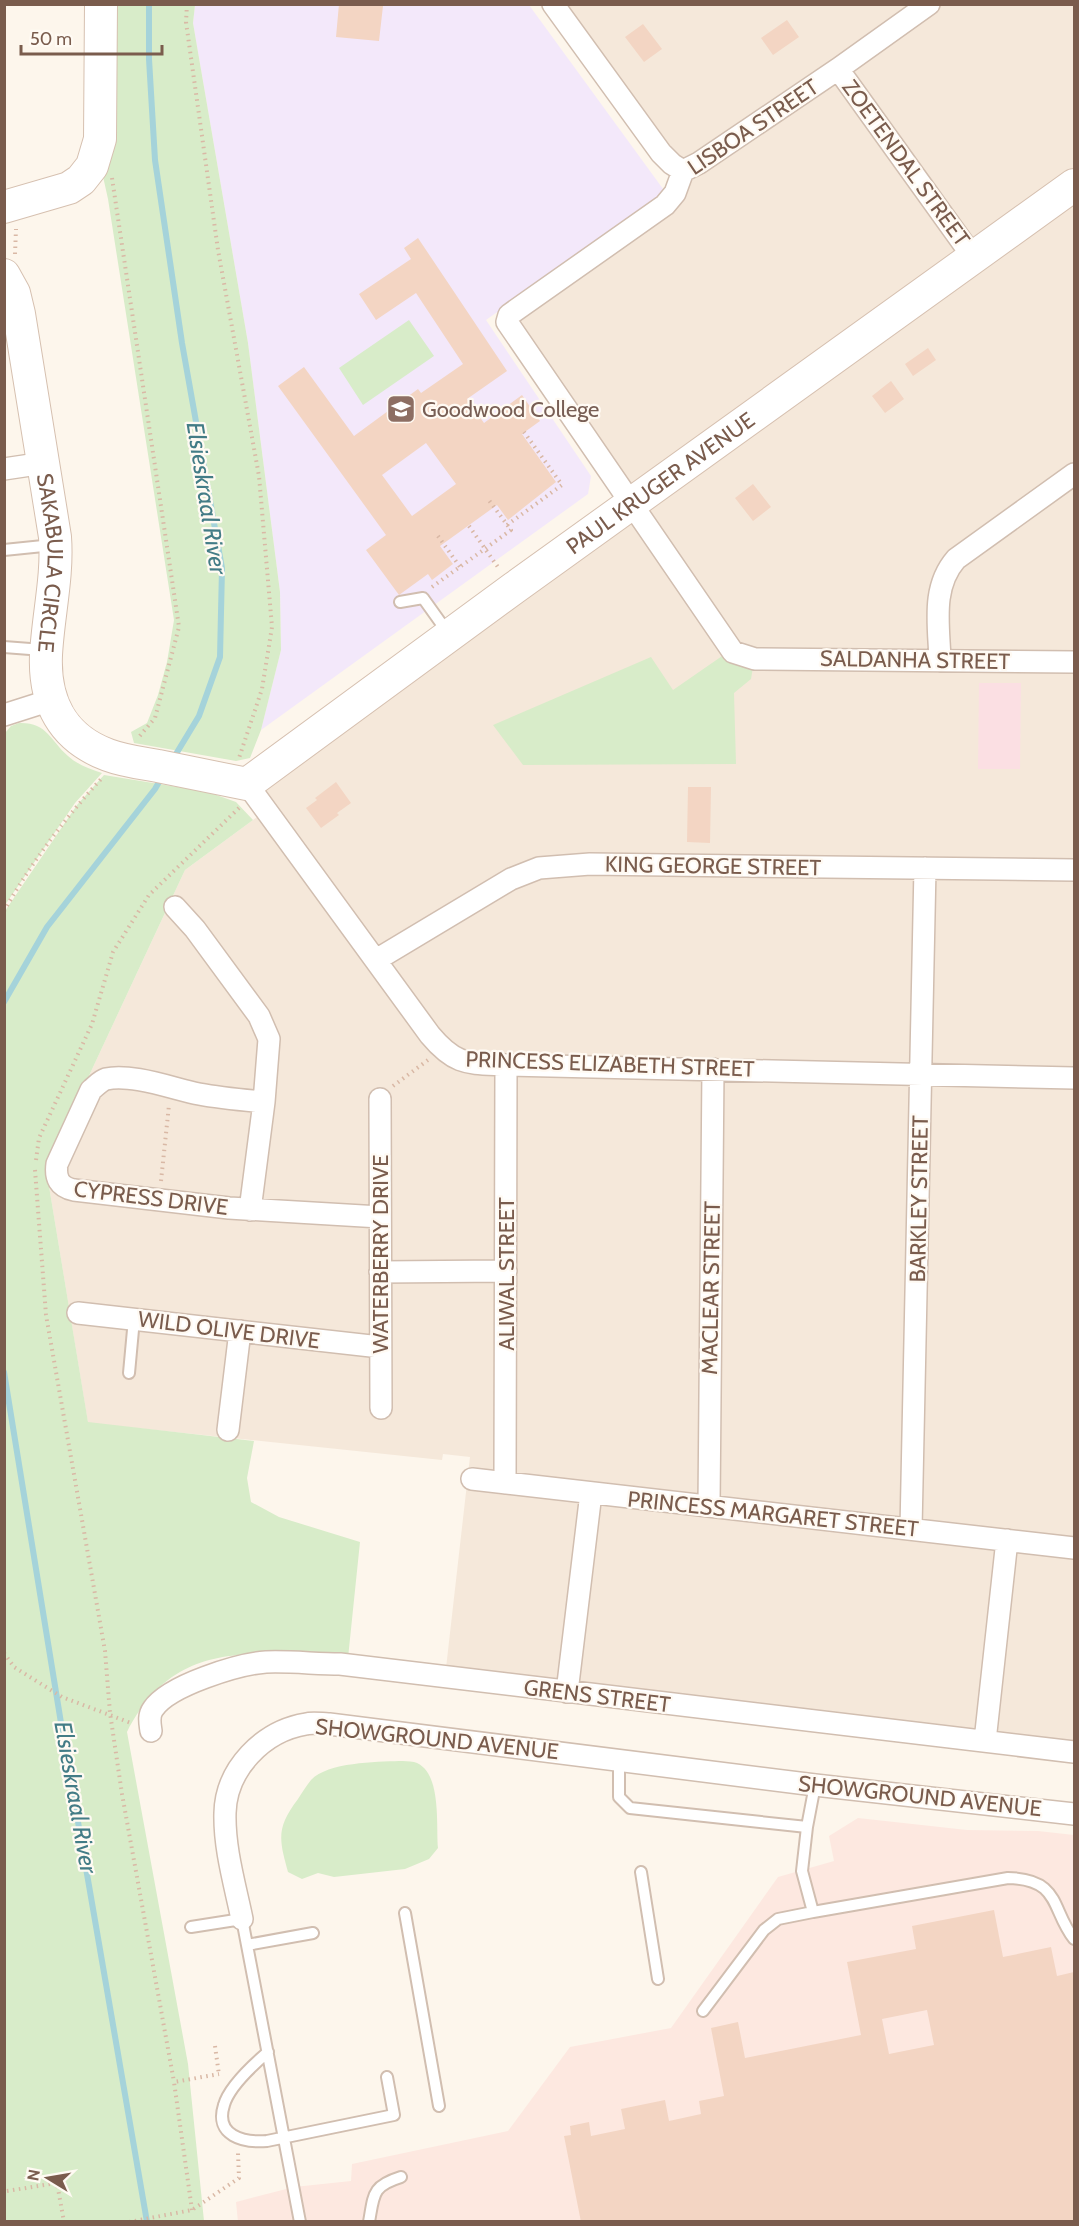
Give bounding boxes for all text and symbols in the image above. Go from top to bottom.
scale bar [21,18,162,56]
text: 50 m [30,28,72,50]
street label: LISBOA STREET [683,73,824,181]
street label: ZOETENDAL STREET [836,74,976,252]
school or university icon: Goodwood College [385,393,417,425]
place label: Goodwood College [422,396,599,423]
street label: PAUL KRUGER AVENUE [561,406,760,560]
water label: Elsieskraal River [181,420,234,578]
street label: SAKABULA CIRCLE [31,471,69,654]
street label: SALDANHA STREET [820,645,1011,675]
street label: KING GEORGE STREET [605,851,822,881]
street label: PRINCESS ELIZABETH STREET [465,1045,755,1083]
street label: BARKLEY STREET [904,1115,934,1283]
street label: WATERBERRY DRIVE [367,1154,394,1354]
street label: CYPRESS DRIVE [72,1175,230,1221]
street label: ALIWAL STREET [493,1197,520,1351]
street label: MACLEAR STREET [696,1201,726,1375]
street label: WILD OLIVE DRIVE [137,1305,321,1355]
street label: PRINCESS MARGARET STREET [626,1485,920,1543]
street label: GRENS STREET [522,1674,672,1718]
street label: SHOWGROUND AVENUE [314,1713,560,1765]
water label: Elsieskraal River [48,1719,104,1877]
street label: SHOWGROUND AVENUE [797,1770,1043,1822]
north arrow [18,2148,78,2208]
text: N [23,2168,44,2183]

